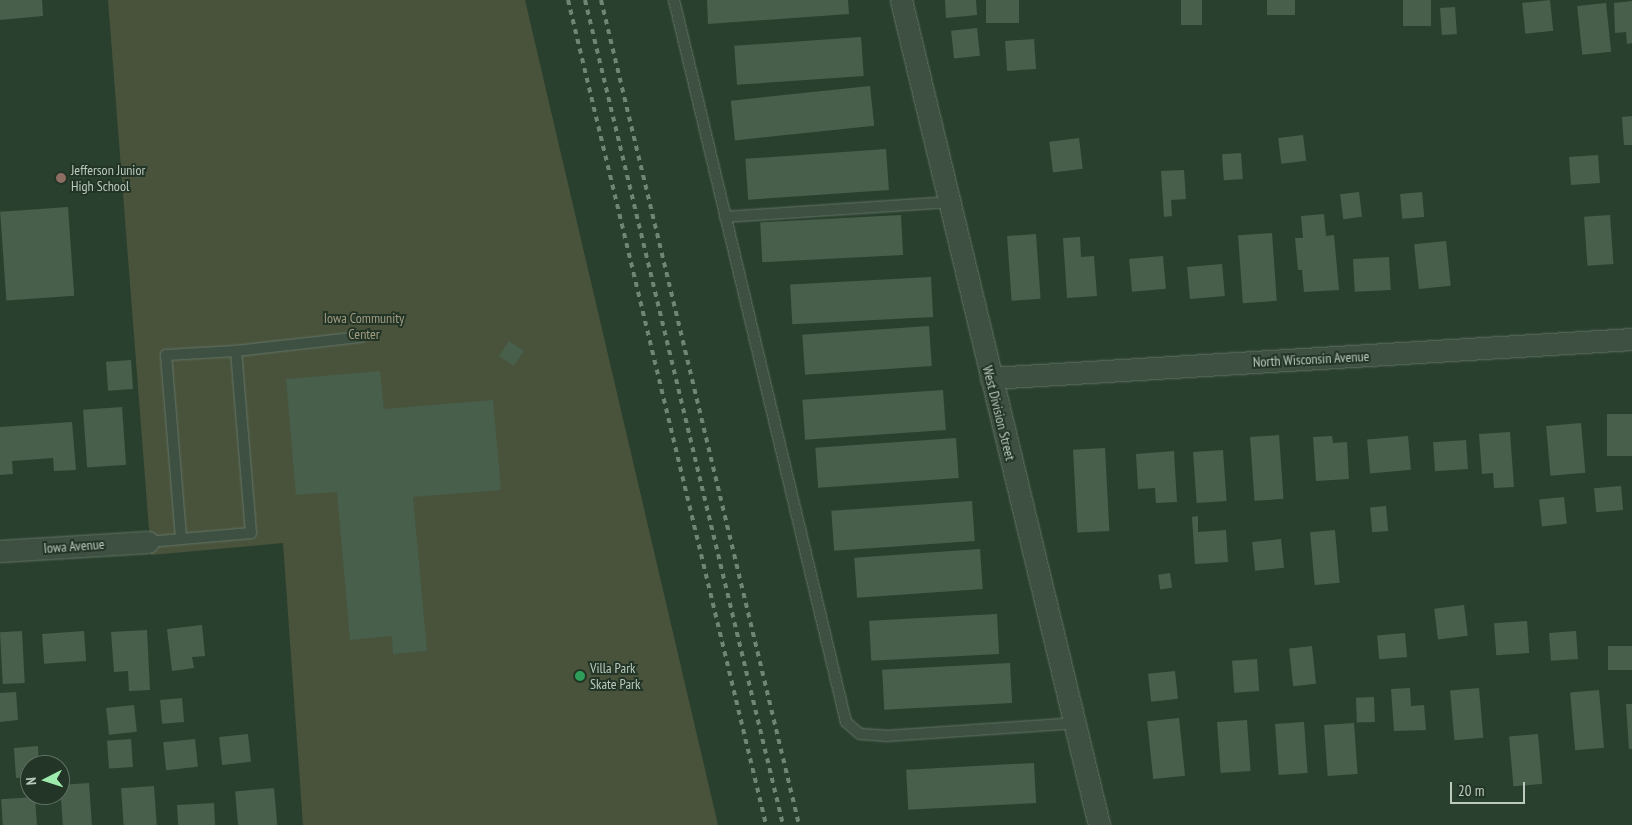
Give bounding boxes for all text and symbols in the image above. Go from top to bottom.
place label: Jefferson Junior High School [71,162,145,194]
marker: Jefferson Junior High School [55,172,67,184]
park label: Iowa Community Center [324,310,404,342]
street label: North Wisconsin Avenue [1252,348,1370,370]
street label: West Division Street [979,364,1019,462]
street label: Iowa Avenue [43,535,105,557]
place label: Villa Park Skate Park [590,660,640,692]
marker: Villa Park Skate Park [574,670,586,682]
north arrow [20,755,70,805]
scale bar [1452,772,1527,804]
text: N [22,777,40,786]
text: 20 m [1458,781,1484,800]

